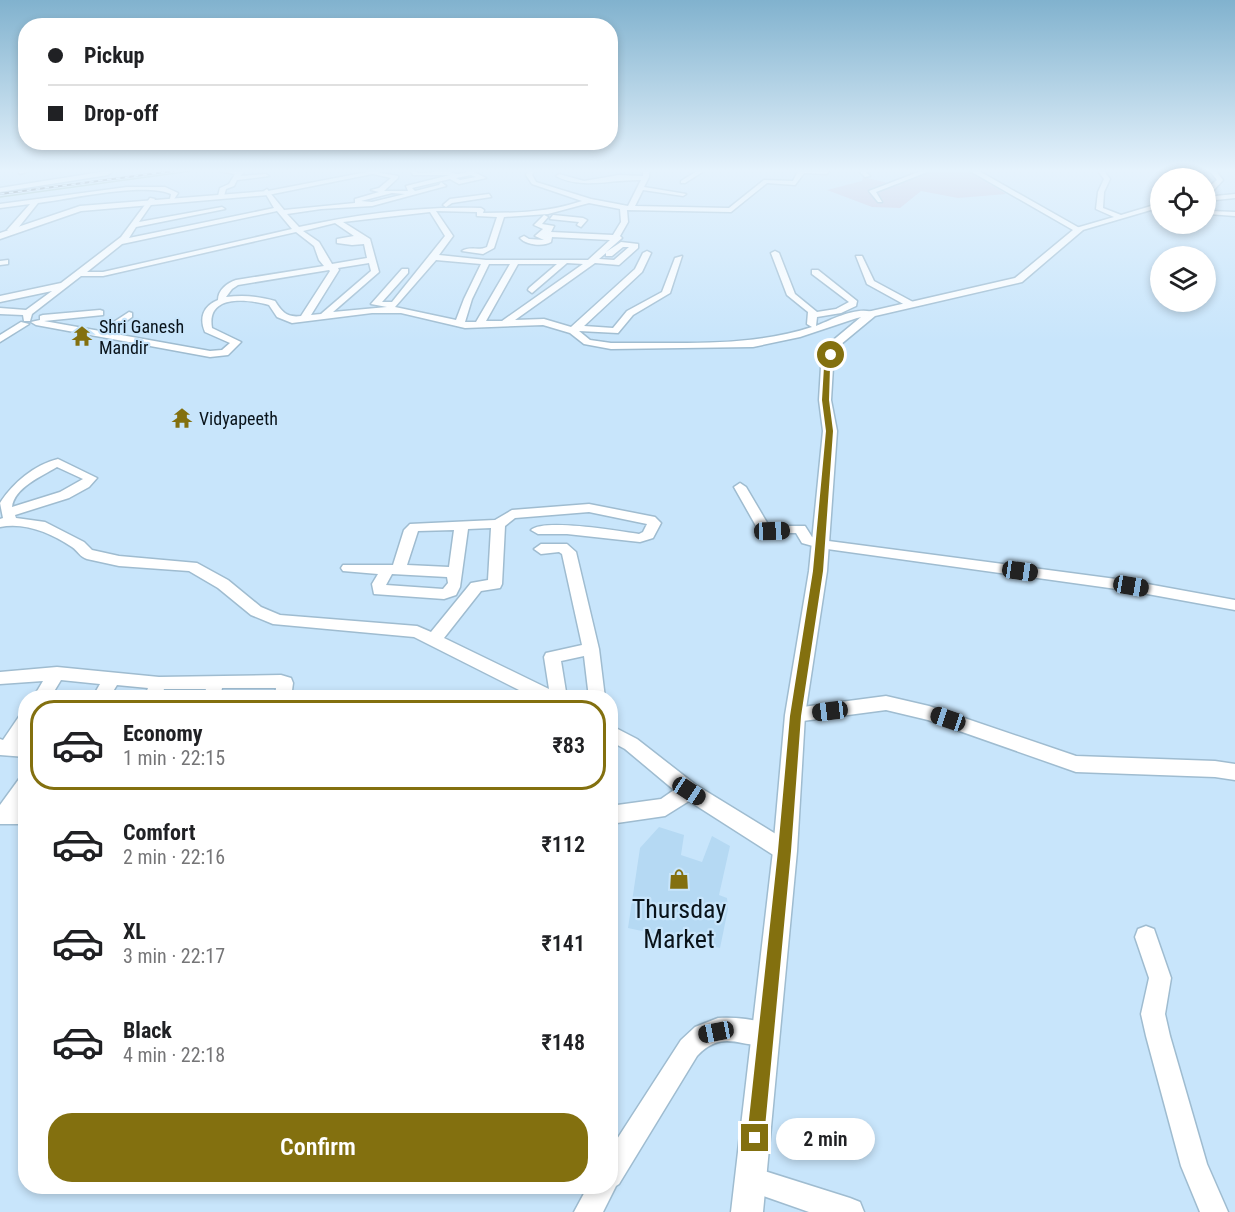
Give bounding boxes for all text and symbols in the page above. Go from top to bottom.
text: Pickup [84,43,144,68]
text: Drop-off [84,101,158,126]
map controls [1150,168,1216,312]
button: locate [1150,168,1216,234]
button: layers [1150,246,1216,312]
place label: Shri Ganesh Mandir [99,316,184,358]
temple icon: Shri Ganesh Mandir [70,324,94,348]
route start [817,341,844,368]
temple icon: Vidyapeeth [170,406,194,430]
place label: Vidyapeeth [199,408,278,429]
car [754,521,790,541]
car [1001,560,1039,582]
car [1112,574,1150,598]
car [811,700,849,722]
car [928,705,968,733]
icon: car [51,718,105,772]
text: Economy [123,721,203,746]
text: ₹83 [553,733,585,758]
text: 1 min · 22:15 [123,746,225,770]
car [669,774,709,808]
icon: car [51,817,105,871]
text: Comfort [123,820,196,845]
text: ₹112 [541,832,585,857]
text: 2 min · 22:16 [123,845,225,869]
shop icon: Thursday Market [667,867,691,891]
place label: Thursday Market [632,894,726,954]
icon: car [51,916,105,970]
text: XL [123,919,146,944]
text: ₹141 [541,931,585,956]
text: 3 min · 22:17 [123,944,225,968]
icon: car [51,1015,105,1069]
text: Black [123,1018,172,1043]
car [697,1020,735,1044]
text: ₹148 [541,1030,585,1055]
text: 4 min · 22:18 [123,1043,225,1067]
button: Confirm [48,1113,588,1182]
callout: 2 min [776,1117,875,1159]
route end [741,1124,768,1151]
text: 2 min [803,1127,848,1151]

